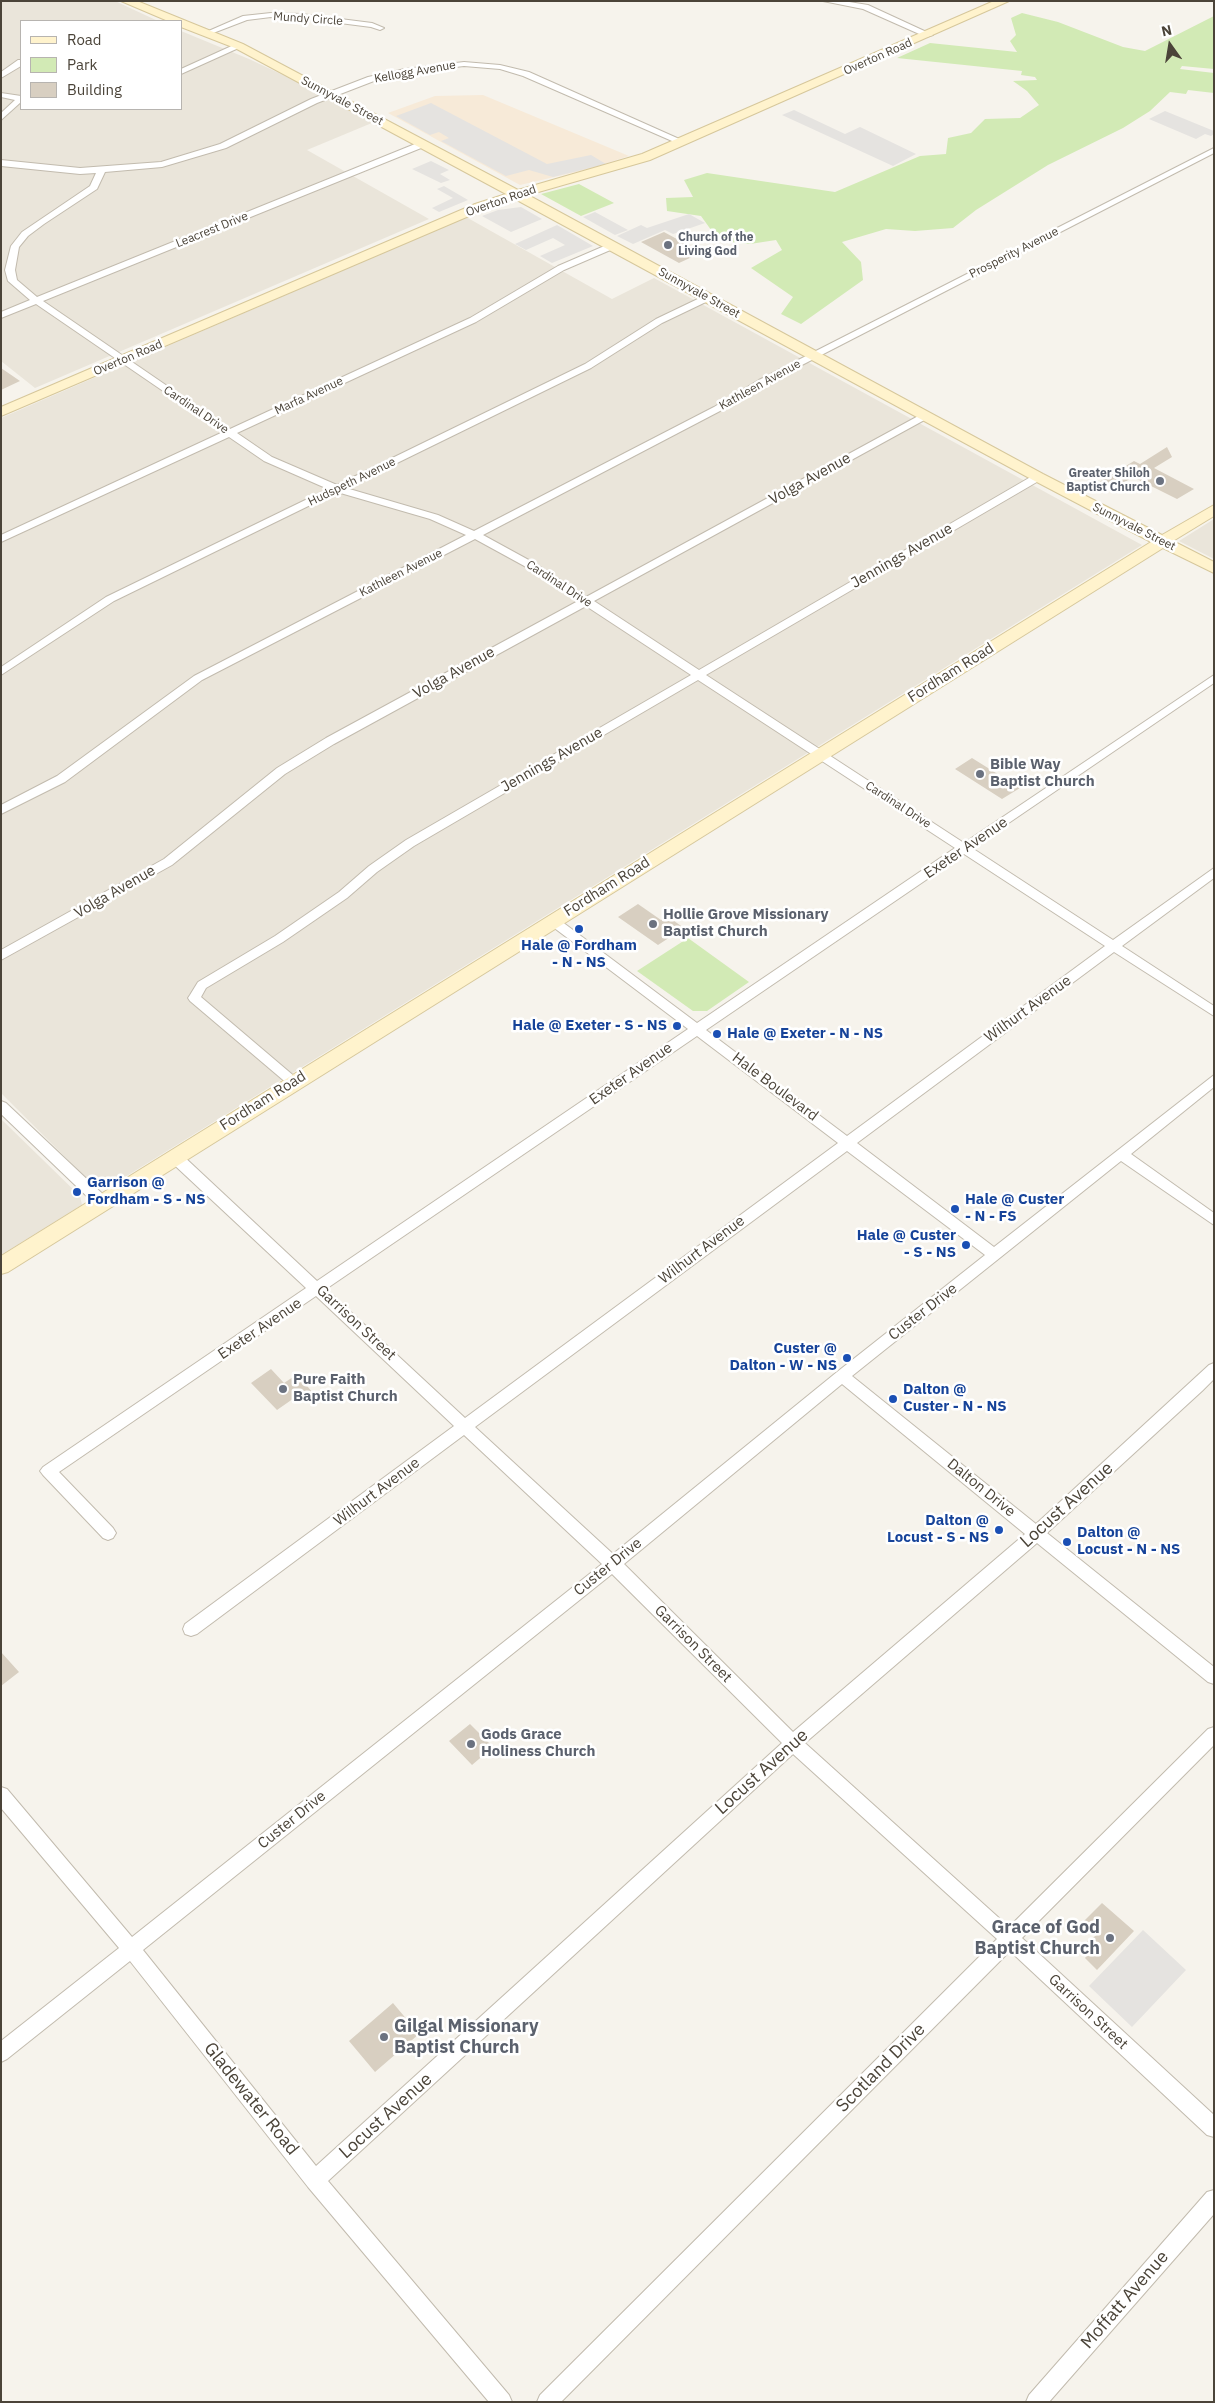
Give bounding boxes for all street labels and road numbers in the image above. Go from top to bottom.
street label: Mundy Circle [273,9,343,29]
street label: Overton Road [842,35,914,79]
street label: Kellogg Avenue [373,58,457,86]
street label: Sunnyvale Street [298,73,386,129]
street label: Overton Road [464,182,538,220]
street label: Leacrest Drive [174,209,250,251]
street label: Prosperity Avenue [967,224,1061,282]
street label: Sunnyvale Street [656,265,742,321]
street label: Overton Road [91,337,165,379]
street label: Kathleen Avenue [717,357,803,413]
street label: Marfa Avenue [273,374,345,418]
street label: Cardinal Drive [161,383,231,437]
street label: Volga Avenue [766,449,854,509]
street label: Hudspeth Avenue [306,455,398,509]
street label: Sunnyvale Street [1090,500,1178,554]
street label: Jennings Avenue [848,520,956,592]
street label: Kathleen Avenue [357,546,445,600]
street label: Cardinal Drive [523,557,595,611]
street label: Fordham Road [905,639,997,707]
street label: Volga Avenue [410,643,498,703]
street label: Jennings Avenue [498,724,606,796]
street label: Cardinal Drive [862,778,934,832]
street label: Exeter Avenue [921,813,1011,883]
street label: Fordham Road [561,853,653,921]
street label: Volga Avenue [71,862,159,922]
street label: Wilhurt Avenue [981,972,1075,1046]
street label: Exeter Avenue [586,1039,676,1109]
street label: Hale Boulevard [729,1049,821,1125]
street label: Fordham Road [217,1067,309,1135]
street label: Wilhurt Avenue [656,1212,748,1288]
street label: Custer Drive [885,1280,961,1344]
street label: Garrison Street [313,1282,399,1364]
street label: Exeter Avenue [215,1294,305,1364]
street label: Wilhurt Avenue [331,1454,423,1530]
street label: Dalton Drive [943,1455,1019,1521]
street label: Locust Avenue [1016,1458,1118,1552]
street label: Custer Drive [570,1534,646,1600]
street label: Garrison Street [651,1602,735,1686]
street label: Locust Avenue [711,1725,813,1819]
street label: Custer Drive [254,1787,330,1853]
street label: Garrison Street [1045,1971,1131,2053]
street label: Scotland Drive [832,2019,930,2117]
street label: Gladewater Road [199,2038,303,2160]
street label: Locust Avenue [335,2069,437,2163]
street label: Moffatt Avenue [1077,2247,1173,2353]

